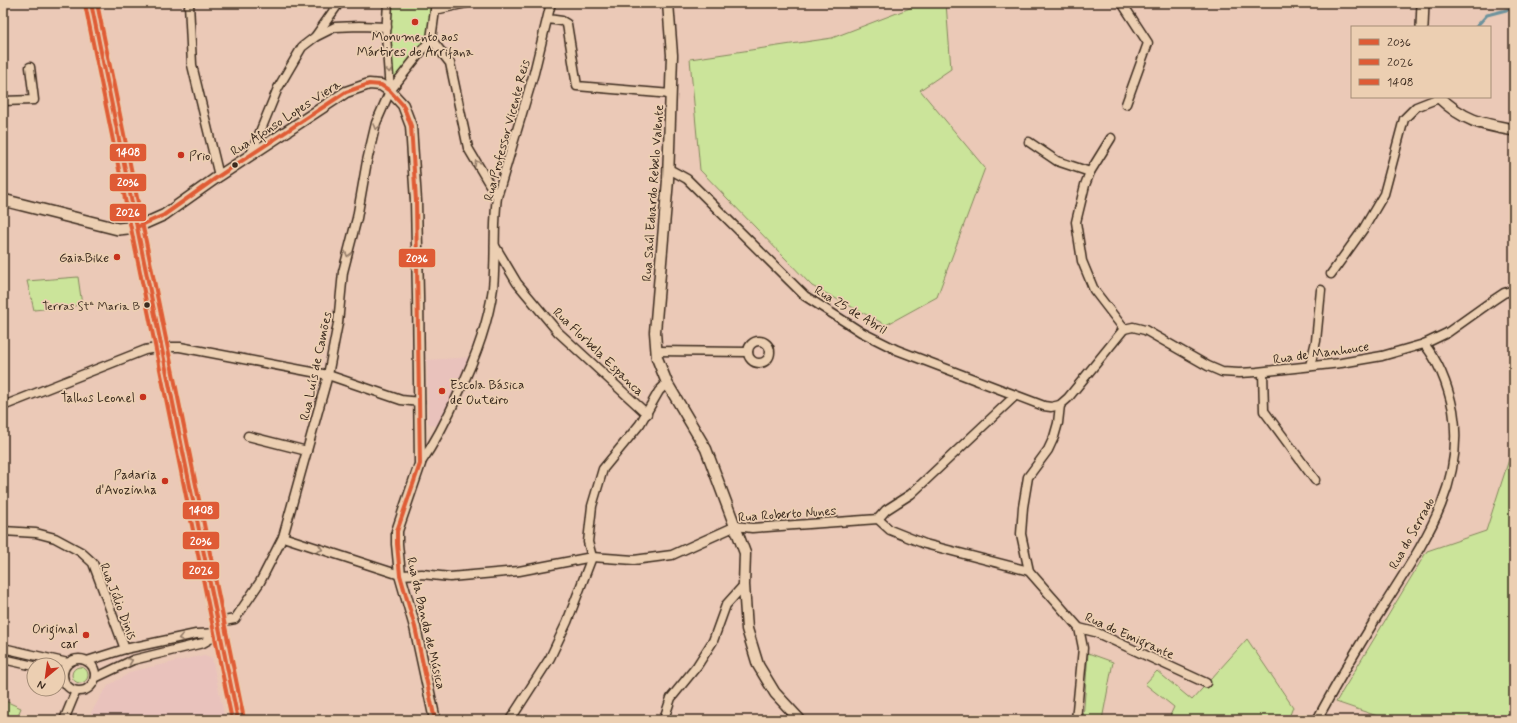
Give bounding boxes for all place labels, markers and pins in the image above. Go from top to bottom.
marker: Monumento aos Mártires de Arrifana [410,17,420,27]
place label: Monumento aos Mártires de Arrifana [357,29,473,61]
place label: Prio [189,148,210,165]
marker: Prio [176,150,186,160]
unlabelled marker [230,160,240,170]
place label: GaiaBike [59,250,109,267]
marker: GaiaBike [112,252,122,262]
place label: Terras Stª Maria B [42,299,140,315]
marker: Terras Stª Maria B [142,300,152,310]
place label: Escola Básica de Outeiro [450,377,524,409]
marker: Escola Básica de Outeiro [437,386,447,396]
place label: Talhos Leonel [61,390,135,407]
marker: Talhos Leonel [138,392,148,402]
place label: Padaria d'Avozinha [96,467,157,499]
marker: Padaria d'Avozinha [160,476,170,486]
place label: Original car [32,621,79,653]
marker: Original car [81,630,91,640]

